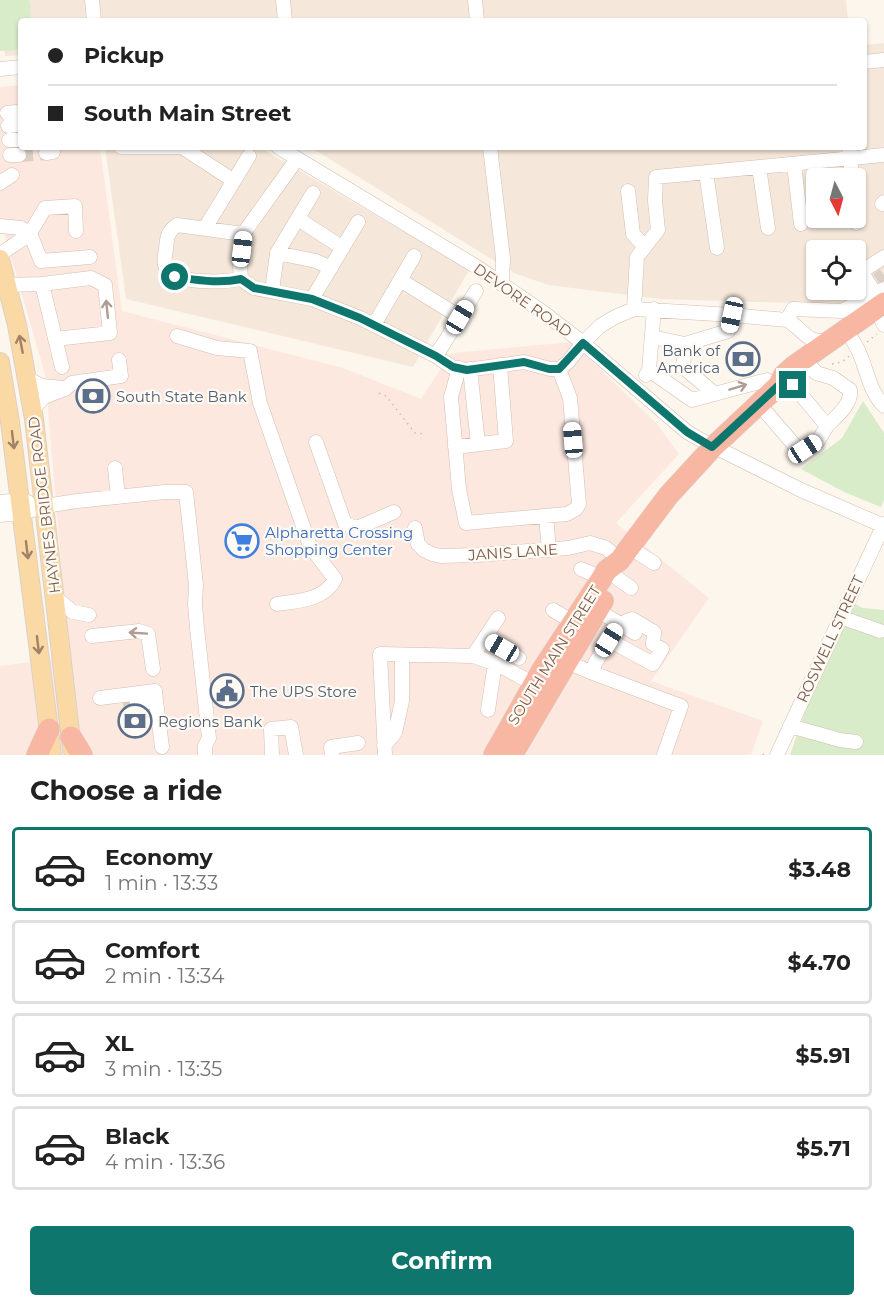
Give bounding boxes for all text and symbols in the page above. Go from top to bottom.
text: Pickup [84,42,164,69]
text: South Main Street [84,100,291,127]
north arrow [806,168,866,228]
map controls [806,168,866,300]
car [231,230,253,268]
button: locate [806,240,866,300]
street label: DEVORE ROAD [470,259,576,341]
route start [161,263,188,290]
car [719,296,745,334]
car [443,297,477,337]
one-way arrow [101,299,112,319]
one-way arrow [15,335,26,354]
place label: Bank of America [657,341,721,377]
bank icon: Bank of America [725,341,761,377]
route end [779,371,806,398]
bank icon: South State Bank [75,378,111,414]
one-way arrow [728,381,747,392]
place label: South State Bank [116,387,247,406]
street label: HAYNES BRIDGE ROAD [24,416,64,594]
car [562,421,584,459]
one-way arrow [7,430,18,450]
car [785,432,825,466]
supermarket icon: Alpharetta Crossing Shopping Center [224,523,260,559]
place label: Alpharetta Crossing Shopping Center [265,523,413,559]
one-way arrow [21,539,32,559]
street label: JANIS LANE [467,539,558,565]
street label: ROSWELL STREET [792,572,868,706]
street label: SOUTH MAIN STREET [503,581,605,728]
car [592,620,626,660]
one-way arrow [128,628,148,639]
car [482,631,522,665]
one-way arrow [33,634,44,654]
public building icon: The UPS Store [209,673,245,709]
place label: The UPS Store [250,682,357,701]
bank icon: Regions Bank [117,703,153,739]
place label: Regions Bank [158,712,262,731]
text: Choose a ride [30,774,222,807]
icon: car [33,842,87,896]
text: Economy [105,844,213,871]
text: $3.48 [788,856,851,883]
text: 1 min · 13:33 [105,871,218,895]
icon: car [33,935,87,989]
text: Comfort [105,937,200,964]
text: $4.70 [788,949,851,976]
text: 2 min · 13:34 [105,964,224,988]
icon: car [33,1028,87,1082]
text: XL [105,1030,134,1057]
text: $5.91 [796,1042,851,1069]
text: 3 min · 13:35 [105,1057,222,1081]
icon: car [33,1121,87,1175]
text: Black [105,1123,169,1150]
text: $5.71 [796,1135,851,1162]
text: 4 min · 13:36 [105,1150,225,1174]
button: Confirm [30,1226,854,1295]

